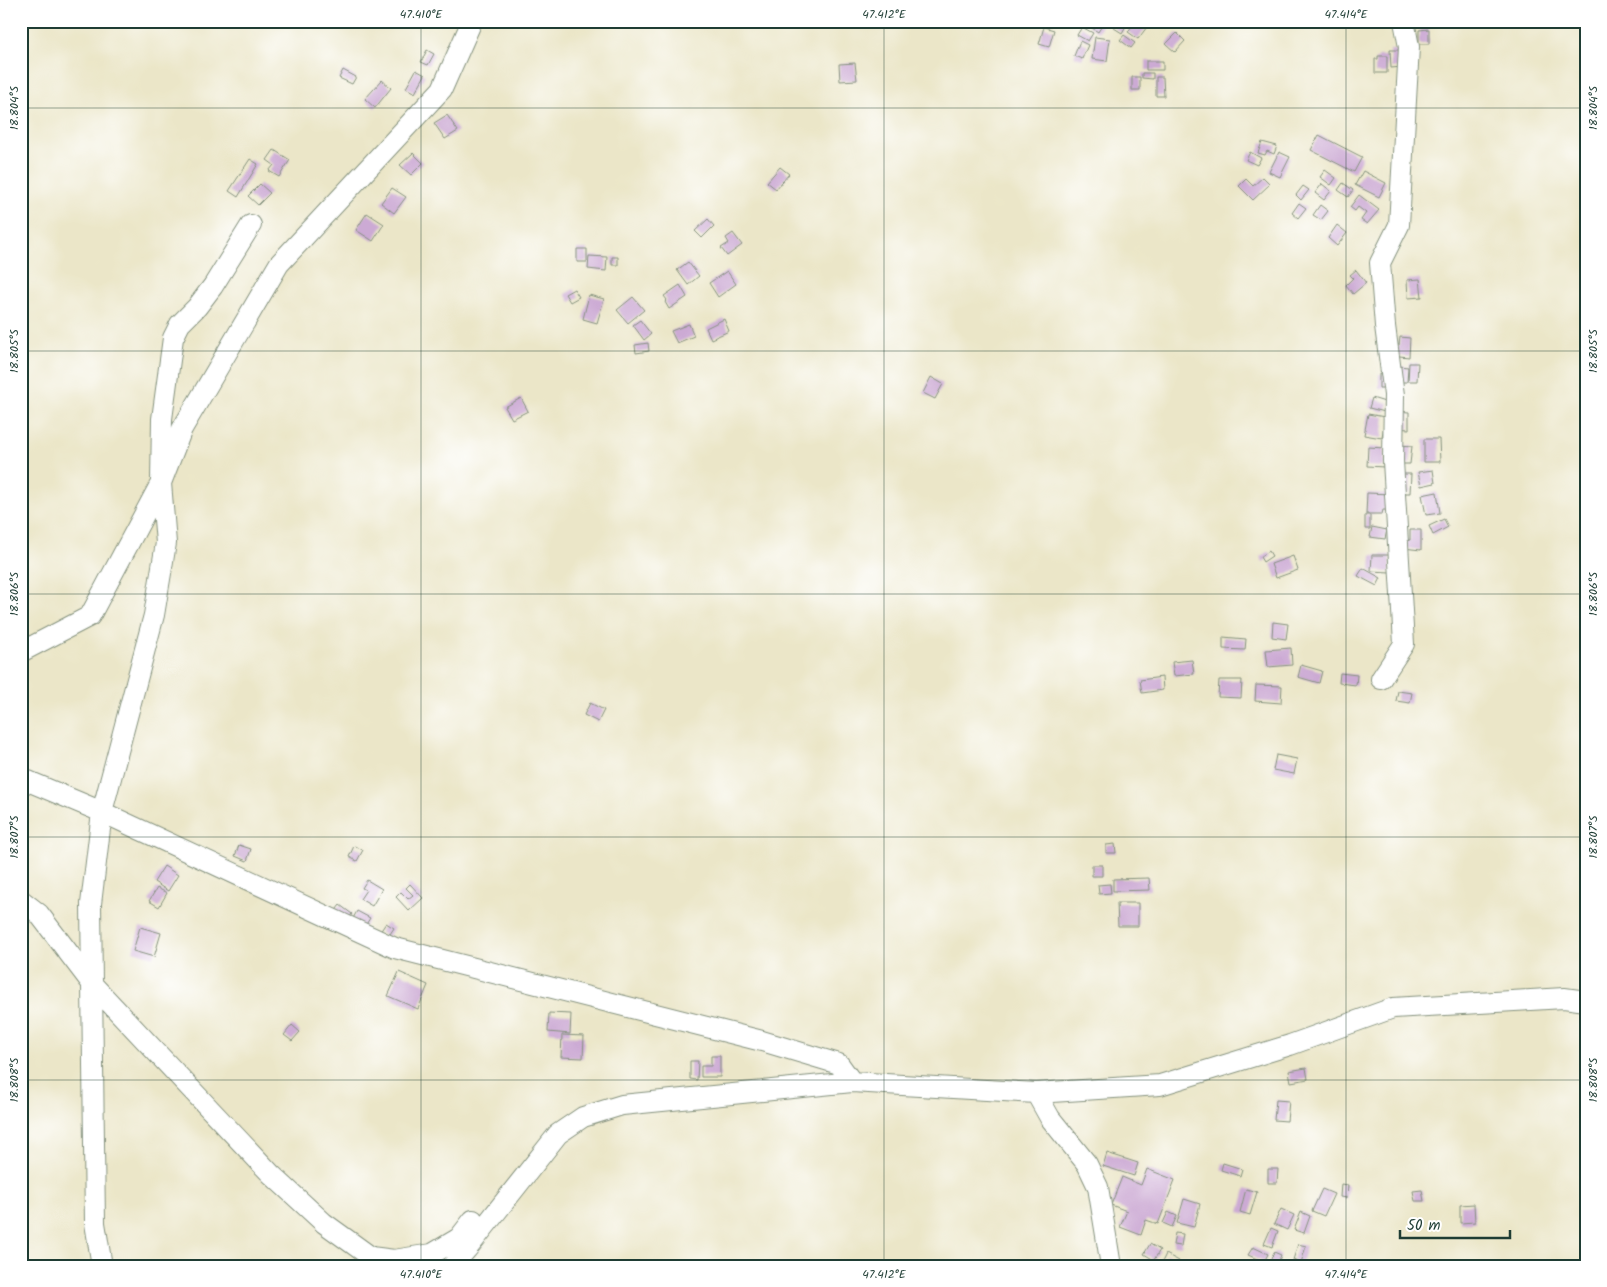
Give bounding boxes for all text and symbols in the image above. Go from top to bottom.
text: 47.410°E [400,5,443,24]
text: 47.412°E [862,5,907,24]
text: 47.414°E [1324,5,1369,24]
text: 18.804°S [5,85,24,130]
text: 18.804°S [1584,85,1603,130]
text: 18.805°S [5,328,24,373]
text: 18.805°S [1584,328,1603,373]
text: 18.806°S [5,571,24,616]
text: 18.806°S [1584,571,1603,616]
text: 18.807°S [5,815,24,859]
text: 18.807°S [1584,815,1603,859]
text: 18.808°S [5,1057,24,1102]
text: 18.808°S [1584,1057,1603,1102]
scale bar [1400,1207,1510,1239]
text: 50 m [1407,1214,1441,1238]
text: 47.410°E [400,1265,443,1284]
text: 47.412°E [862,1265,907,1284]
text: 47.414°E [1324,1265,1369,1284]

